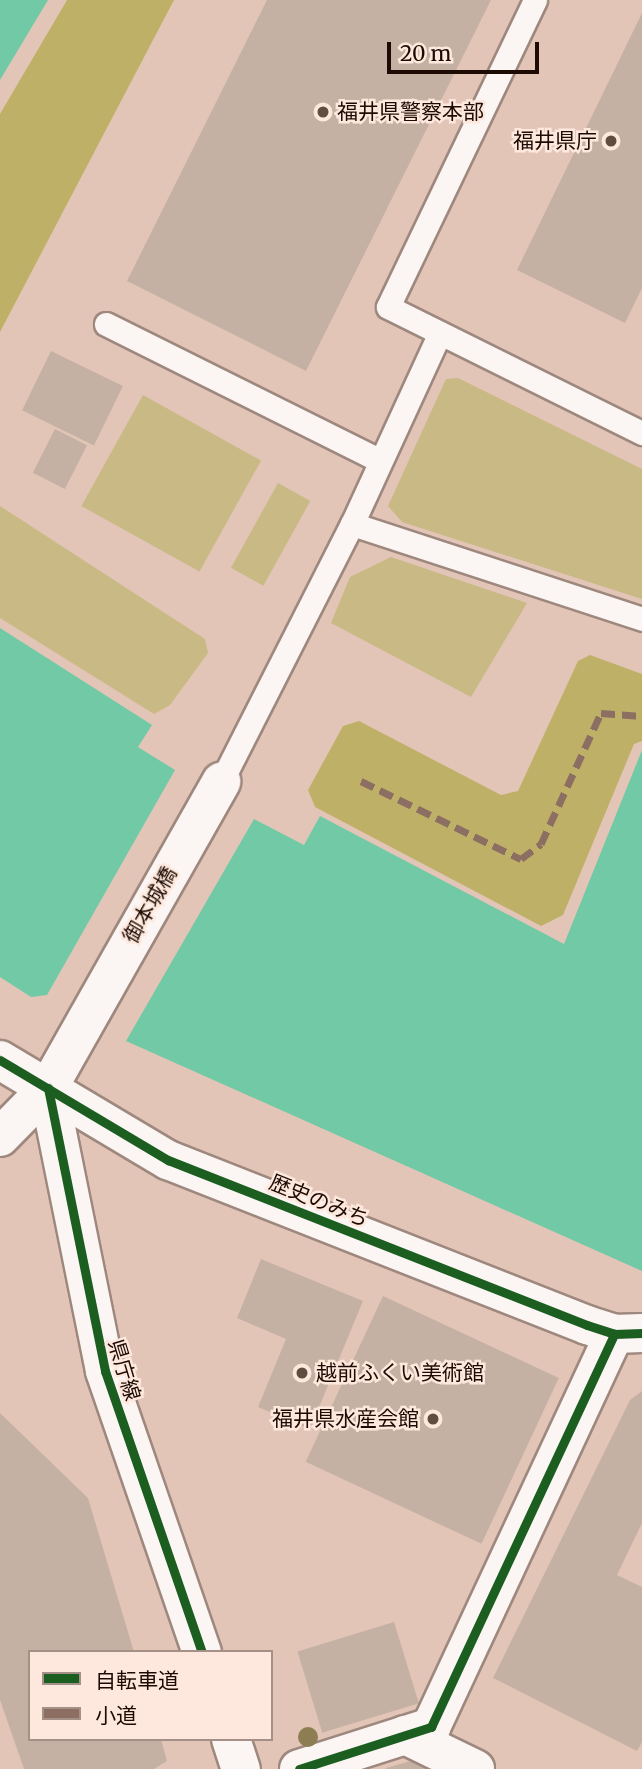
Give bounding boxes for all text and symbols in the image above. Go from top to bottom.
scale bar [390,28,542,72]
text: 20 m [400,40,451,67]
place label: 福井県警察本部 [337,99,484,125]
marker: 福井県警察本部 [315,104,331,120]
place label: 福井県庁 [513,128,597,154]
marker: 福井県庁 [603,133,619,149]
street label: 御本城橋 [118,862,182,948]
street label: 歴史のみち [266,1170,372,1232]
street label: 県庁線 [103,1336,145,1404]
place label: 越前ふくい美術館 [316,1360,484,1386]
marker: 越前ふくい美術館 [294,1365,310,1381]
place label: 福井県水産会館 [272,1406,419,1432]
marker: 福井県水産会館 [425,1411,441,1427]
legend [28,1650,273,1741]
text: 自転車道 [95,1667,179,1694]
text: 小道 [95,1702,137,1729]

